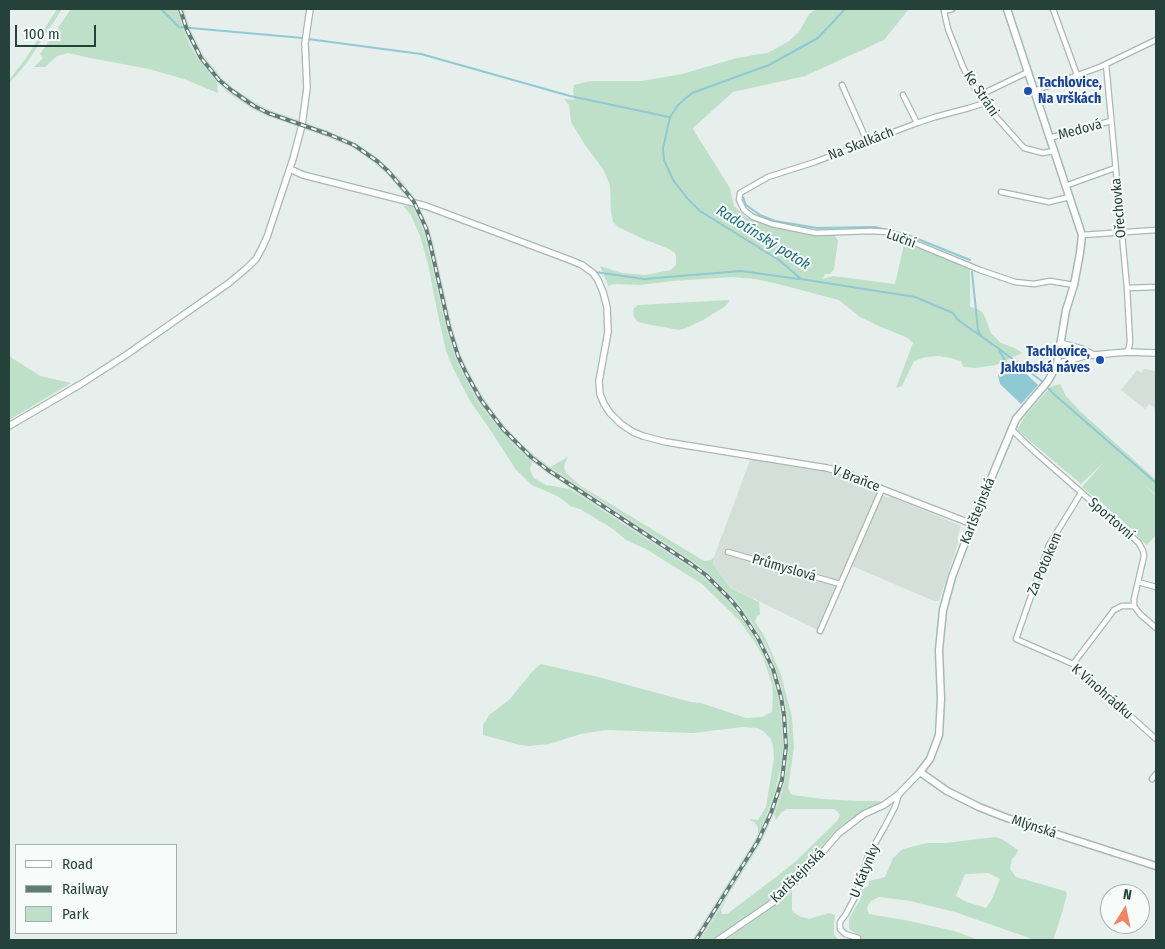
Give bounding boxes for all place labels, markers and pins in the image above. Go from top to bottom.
place label: Tachlovice, Na vrškách [1038,75,1102,108]
marker: Tachlovice, Na vrškách [1022,85,1034,97]
place label: Tachlovice, Jakubská náves [1000,344,1090,377]
marker: Tachlovice, Jakubská náves [1094,354,1106,366]

